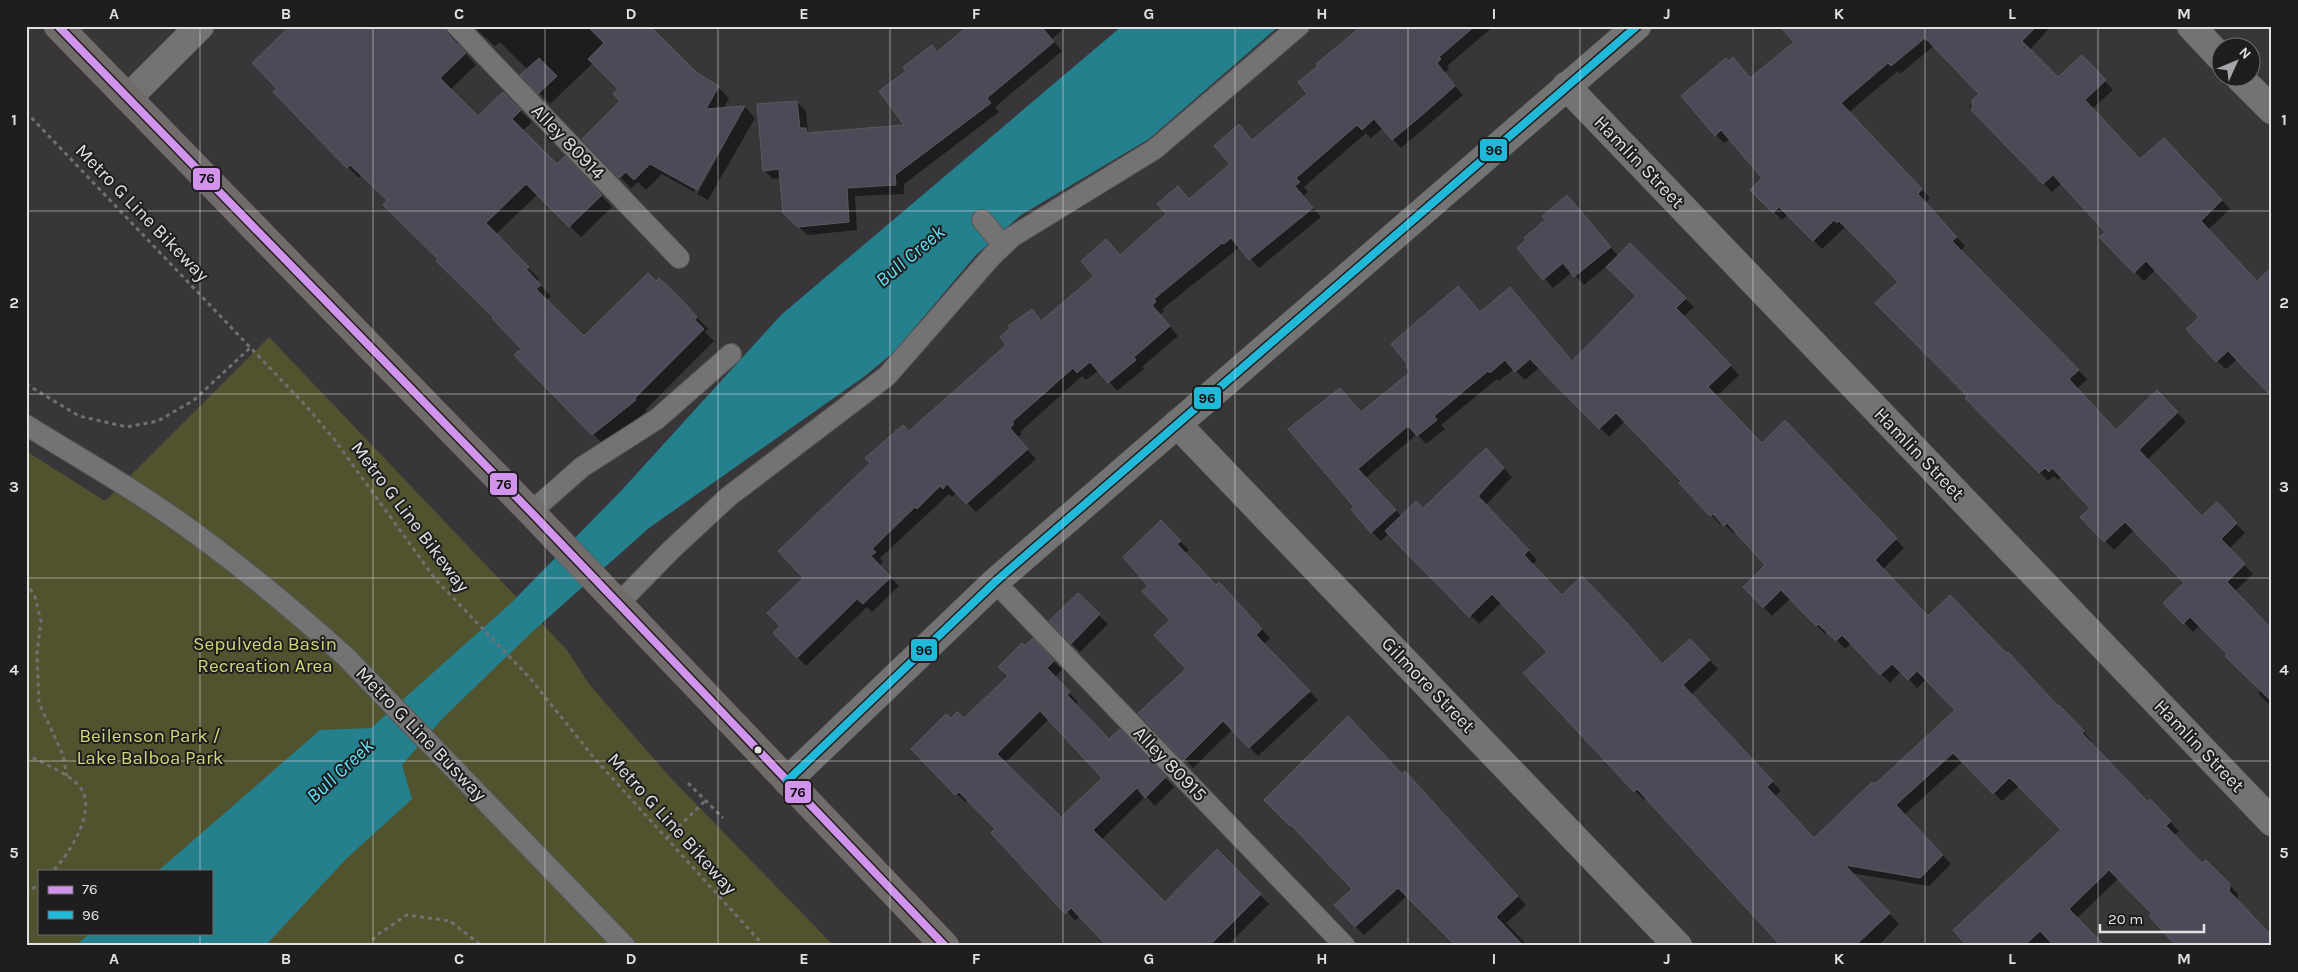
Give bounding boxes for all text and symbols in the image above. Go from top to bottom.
text: A [109,4,119,23]
text: B [281,4,291,23]
text: C [454,4,464,23]
text: D [626,4,637,23]
text: E [799,4,809,23]
text: F [972,4,981,23]
text: G [1144,4,1154,23]
text: H [1316,4,1328,23]
text: I [1492,4,1496,23]
text: J [1663,4,1671,23]
text: K [1834,4,1845,23]
text: L [2008,4,2016,23]
text: M [2177,4,2191,23]
north arrow [2210,38,2260,88]
text: N [2235,44,2255,63]
street label: Alley 80914 [527,100,609,184]
text: 1 [11,110,17,129]
text: 1 [2281,110,2287,129]
street label: Hamlin Street [1589,111,1689,213]
line badge: 96 [1479,138,1508,162]
street label: Metro G Line Bikeway [71,140,214,286]
text: 96 [1485,142,1503,159]
line badge: 76 [192,167,221,191]
text: 76 [199,170,215,187]
water label: Bull Creek [871,220,950,292]
text: 2 [9,293,19,312]
text: 2 [2279,293,2289,312]
line badge: 96 [1193,386,1222,410]
text: 96 [1198,390,1216,407]
street label: Hamlin Street [1869,403,1969,505]
street label: Metro G Line Bikeway [346,437,474,597]
line badge: 76 [489,472,518,496]
text: 76 [496,476,512,493]
text: 3 [9,477,19,496]
text: 3 [2279,477,2289,496]
park label: Sepulveda Basin Recreation Area [193,633,337,677]
street label: Gilmore Street [1377,633,1479,737]
line badge: 96 [910,638,938,662]
text: 96 [915,642,933,659]
text: 4 [9,660,19,679]
text: 4 [2279,660,2289,679]
street label: Metro G Line Busway [351,662,491,806]
street label: Hamlin Street [2149,695,2249,797]
street label: Alley 80915 [1129,722,1211,806]
park label: Beilenson Park / Lake Balboa Park [76,725,224,769]
water label: Bull Creek [302,734,379,808]
unlabelled marker [753,745,763,755]
street label: Metro G Line Bikeway [603,749,741,899]
line badge: 76 [784,780,812,804]
text: 76 [790,784,806,801]
text: 5 [9,843,19,862]
text: 5 [2279,843,2289,862]
legend [38,870,212,934]
text: 76 [82,880,98,898]
scale bar [2100,902,2204,934]
text: 96 [82,906,99,924]
text: 20 m [2108,910,2143,928]
text: A [109,949,119,968]
text: B [281,949,291,968]
text: C [454,949,464,968]
text: D [626,949,637,968]
text: E [799,949,809,968]
text: F [972,949,981,968]
text: G [1144,949,1154,968]
text: H [1316,949,1328,968]
text: I [1492,949,1496,968]
text: J [1663,949,1671,968]
text: K [1834,949,1845,968]
text: L [2008,949,2016,968]
text: M [2177,949,2191,968]

